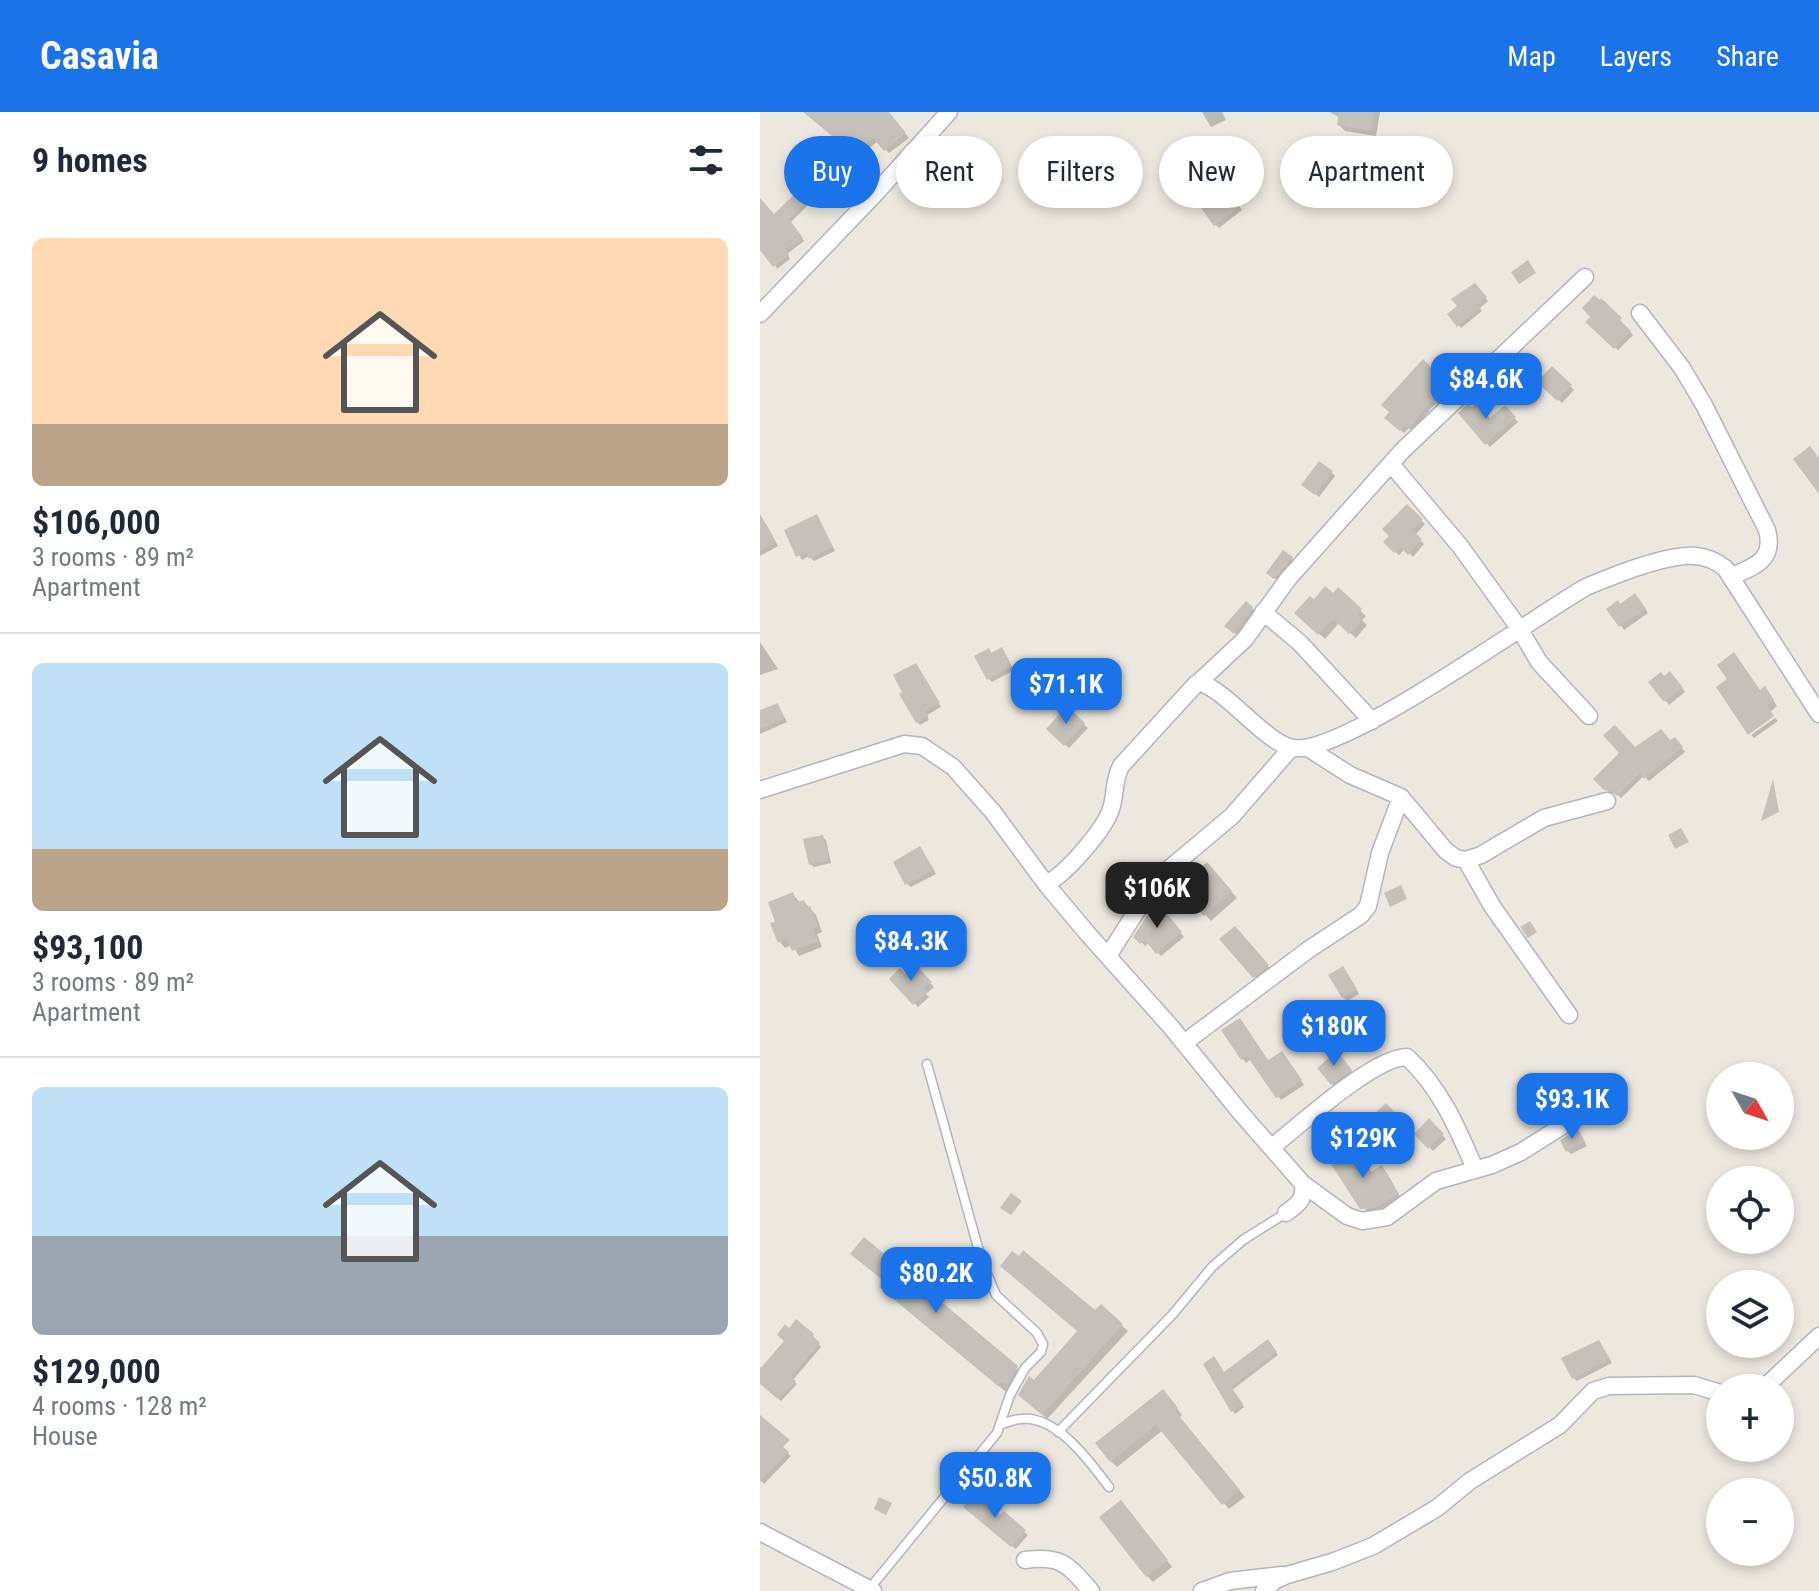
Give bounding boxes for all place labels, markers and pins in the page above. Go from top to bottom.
pin: $84.6K [1421,353,1551,421]
pin: $71.1K [1001,658,1131,726]
pin: $106K [1101,862,1213,930]
pin: $84.3K [846,915,976,983]
pin: $180K [1278,1000,1390,1068]
pin: $93.1K [1507,1073,1637,1141]
pin: $129K [1307,1112,1419,1180]
pin: $80.2K [871,1247,1001,1315]
pin: $50.8K [930,1452,1060,1520]

